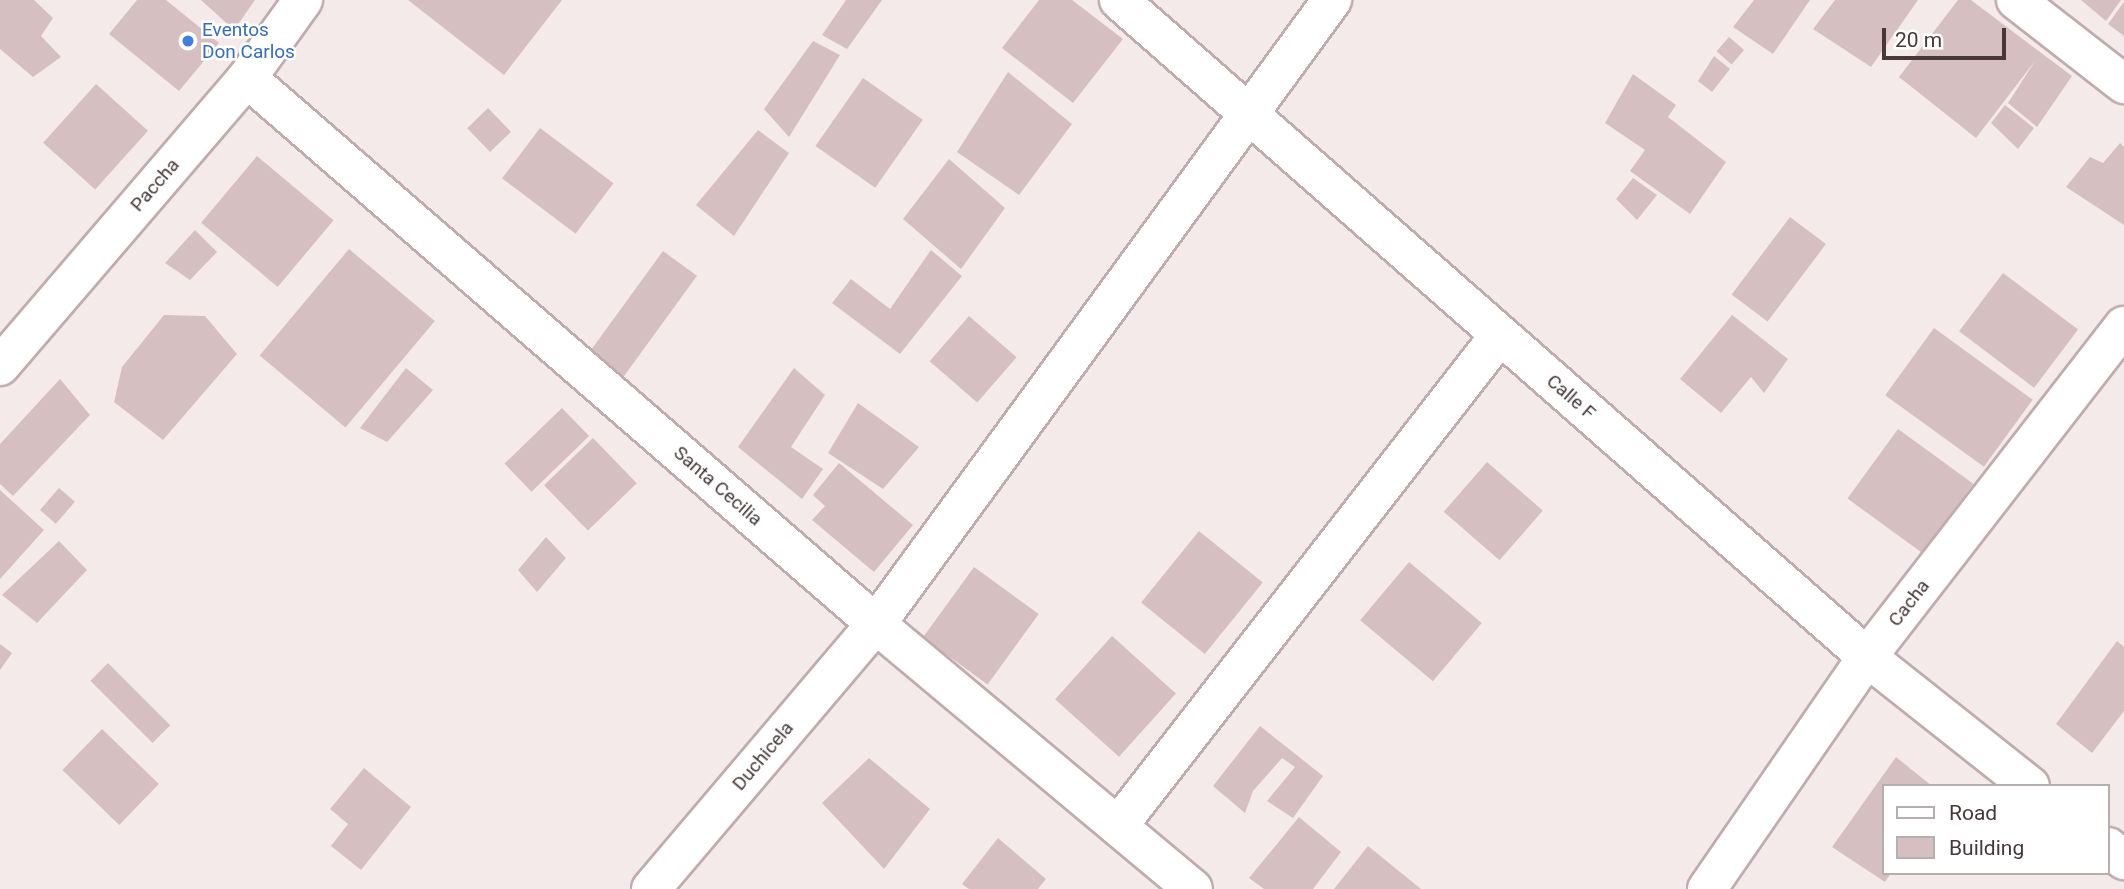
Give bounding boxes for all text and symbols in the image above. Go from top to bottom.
scale bar [1886,14,2010,58]
place label: Eventos Don Carlos [202,19,295,63]
text: 20 m [1895,28,1942,52]
marker: Eventos Don Carlos [180,33,196,49]
street label: Paccha [126,154,184,216]
street label: Calle F [1542,370,1600,424]
street label: Santa Cecilia [669,441,767,531]
street label: Cacha [1884,575,1934,631]
street label: Duchicela [728,717,798,795]
legend [1882,784,2110,875]
text: Road [1949,801,1997,825]
text: Building [1949,836,2024,860]

